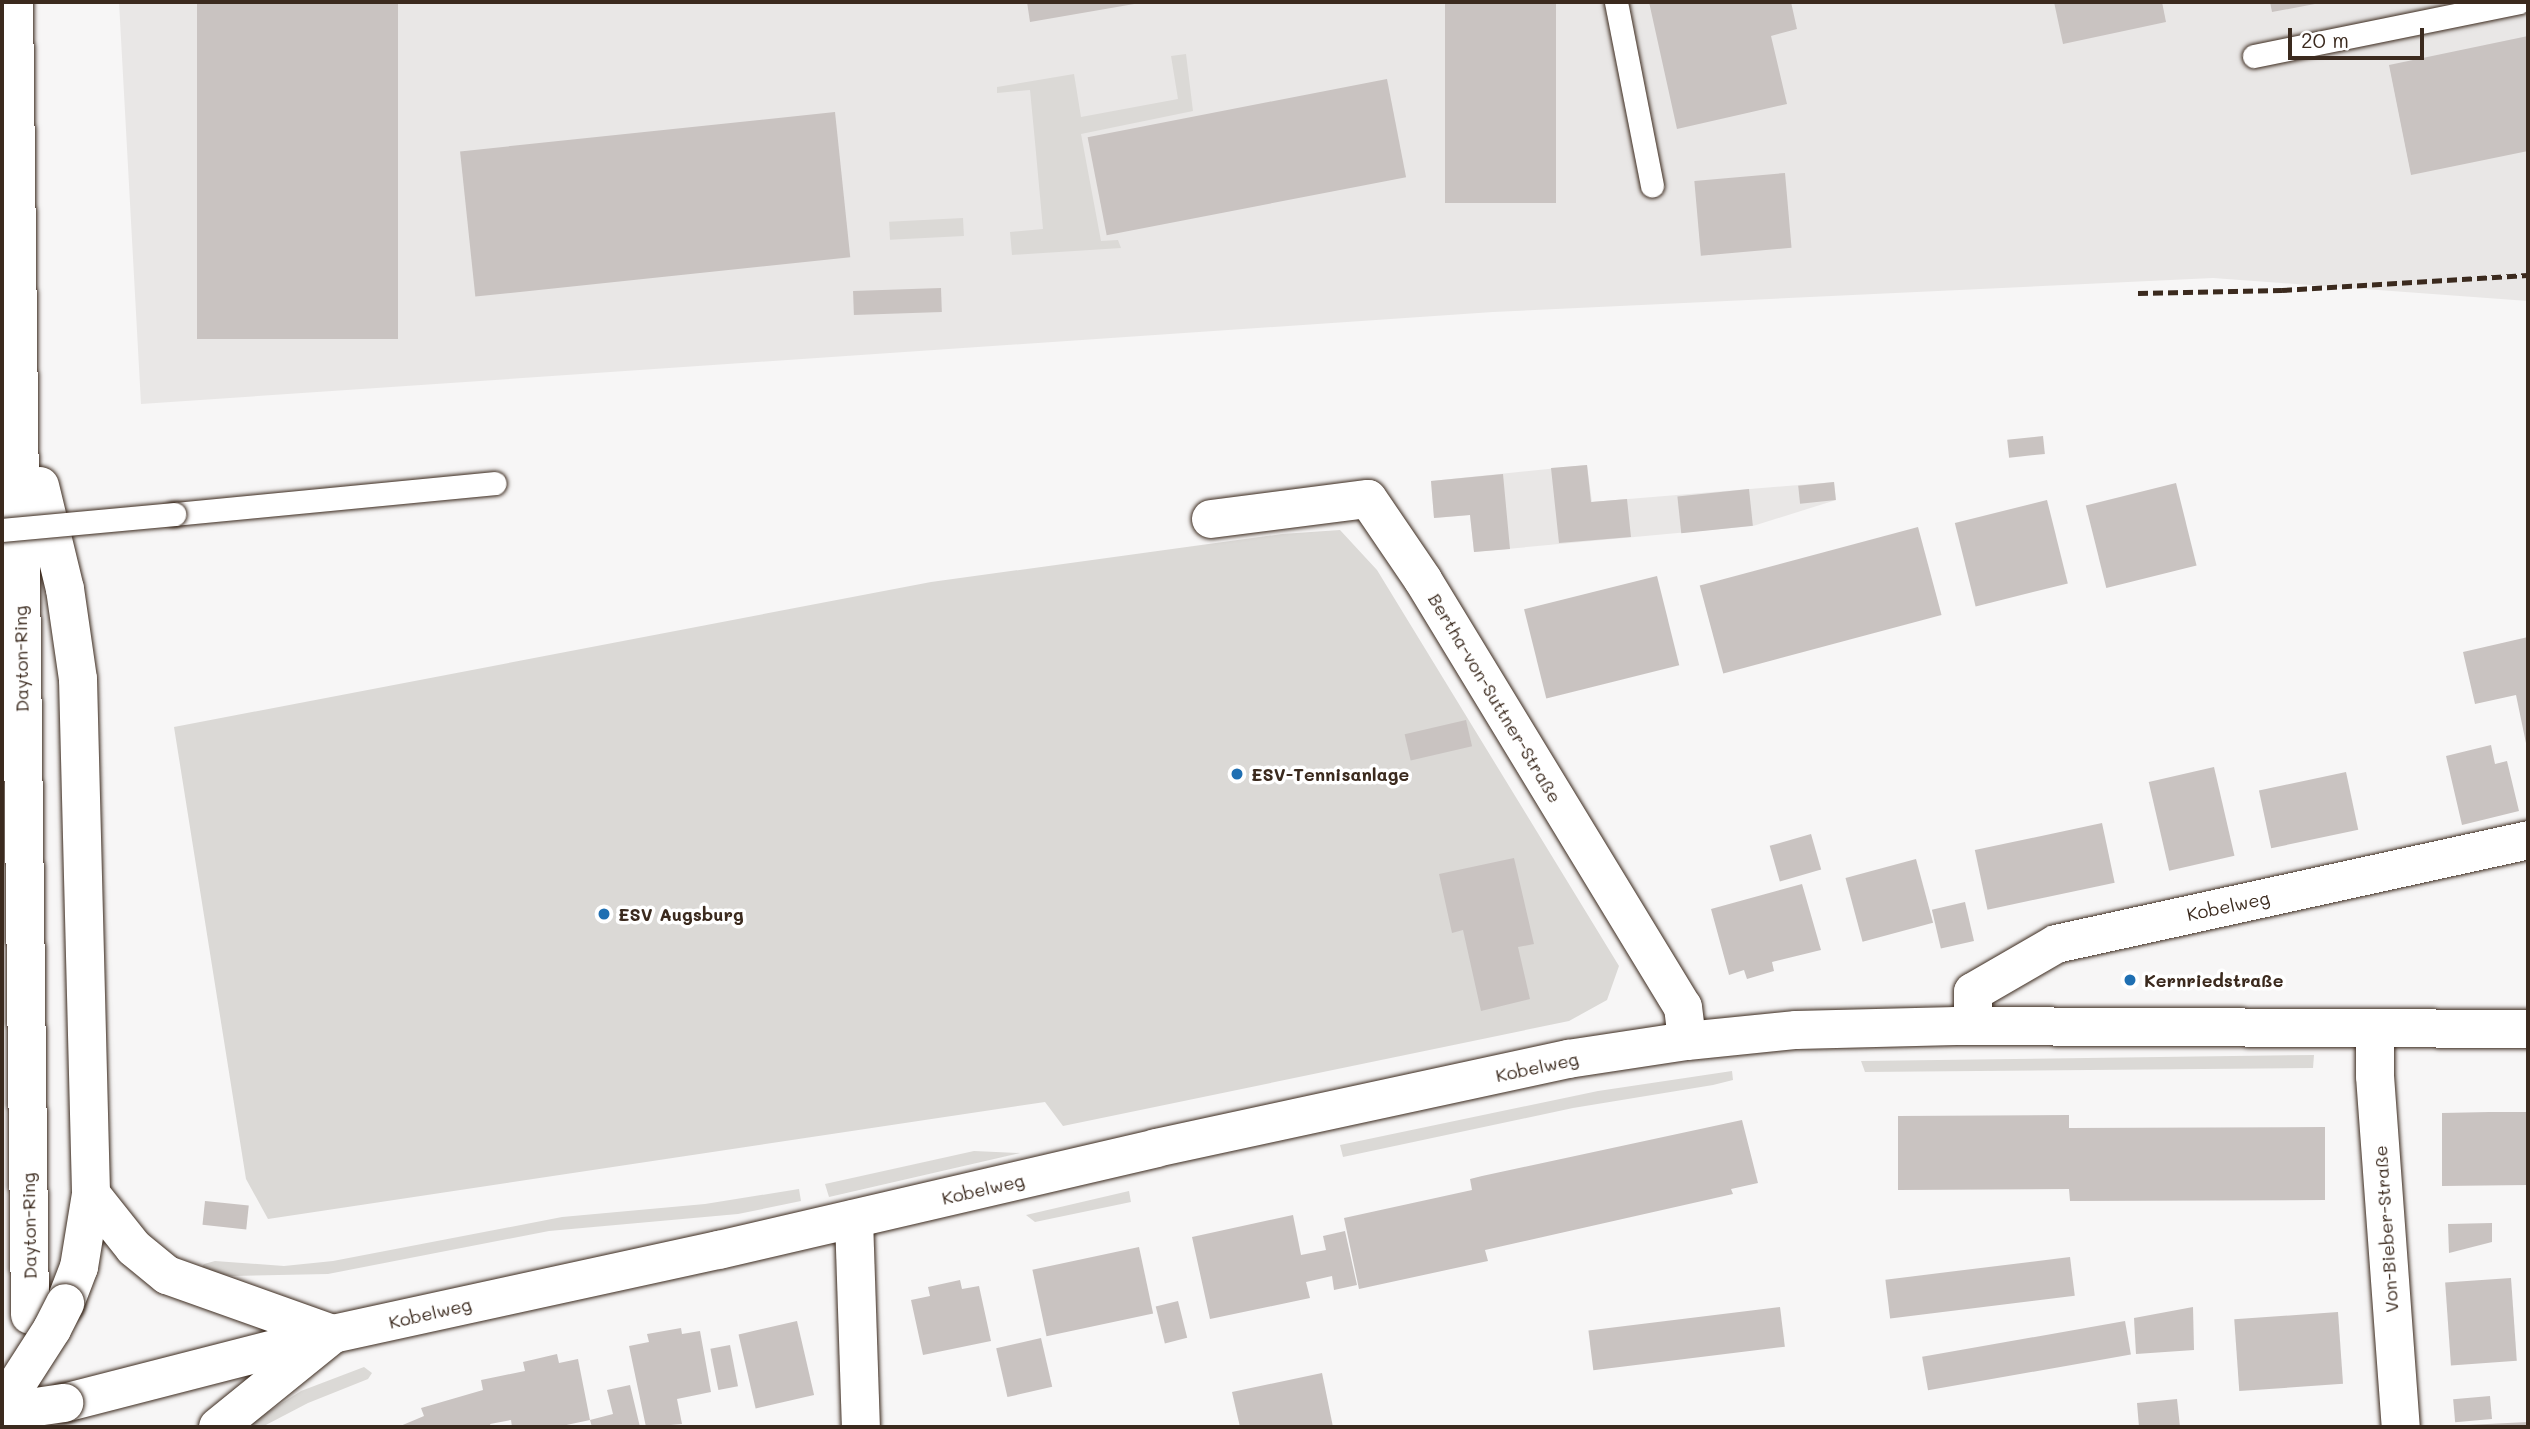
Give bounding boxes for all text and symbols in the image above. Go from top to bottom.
scale bar [2292,14,2428,58]
text: 20 m [2301,26,2349,53]
street label: Bertha-von-Suttner-Straße [1424,589,1566,807]
street label: Dayton-Ring [9,606,33,712]
place label: ESV-Tennisanlage [1251,763,1409,785]
marker: ESV-Tennisanlage [1229,766,1245,782]
street label: Kobelweg [2185,887,2271,925]
place label: ESV Augsburg [618,903,744,925]
marker: ESV Augsburg [596,906,612,922]
place label: Kernriedstraße [2144,969,2283,991]
marker: Kernriedstraße [2122,972,2138,988]
street label: Kobelweg [1494,1048,1580,1086]
street label: Von-Bieber-Straße [2369,1145,2403,1313]
street label: Kobelweg [940,1169,1026,1209]
street label: Dayton-Ring [17,1173,41,1279]
street label: Kobelweg [387,1293,473,1333]

